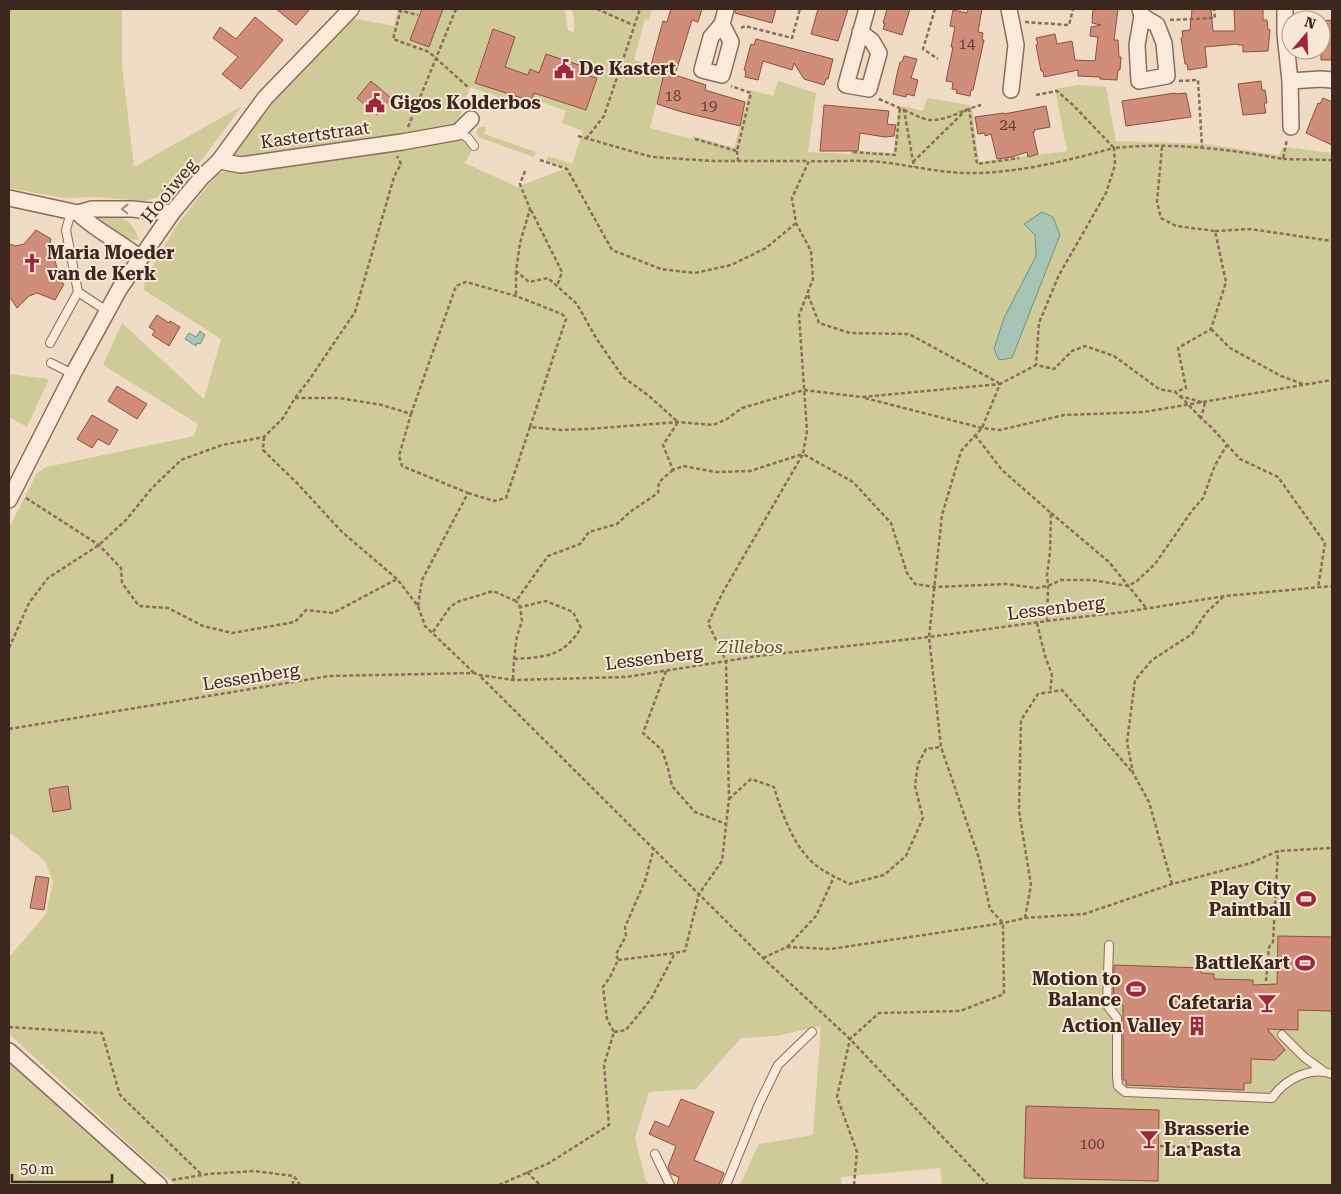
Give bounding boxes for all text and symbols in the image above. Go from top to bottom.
north arrow [1281,10,1331,60]
text: N [1303,13,1318,32]
house number: 14 [959,35,976,53]
public building icon: De Kastert [553,58,575,80]
place label: De Kastert [579,58,676,79]
house number: 18 [665,87,681,105]
public building icon: Gigos Kolderbos [364,92,386,114]
place label: Gigos Kolderbos [390,92,541,113]
house number: 19 [701,97,717,115]
street label: Kastertstraat [259,116,371,153]
house number: 24 [1000,116,1017,134]
street label: Hooiweg [136,153,202,227]
one-way arrow [121,204,128,214]
place label: Maria Moeder van de Kerk [47,242,174,284]
church icon: Maria Moeder van de Kerk [21,252,43,274]
street label: Lessenberg [1006,591,1107,624]
park label: Zillebos [716,636,783,657]
street label: Lessenberg [604,641,705,674]
street label: Lessenberg [201,658,302,695]
place label: Play City Paintball [1209,878,1291,920]
sports icon: Play City Paintball [1295,888,1317,910]
place label: BattleKart [1195,952,1290,973]
sports icon: BattleKart [1294,952,1316,974]
place label: Motion to Balance [1032,968,1121,1010]
sports icon: Motion to Balance [1125,978,1147,1000]
place label: Cafetaria [1168,992,1252,1013]
bar icon: Cafetaria [1256,992,1278,1014]
place label: Action Valley [1062,1015,1182,1036]
building icon: Action Valley [1186,1015,1208,1037]
place label: Brasserie La Pasta [1164,1118,1250,1160]
bar icon: Brasserie La Pasta [1138,1128,1160,1150]
house number: 100 [1079,1135,1105,1153]
scale bar [12,1152,112,1184]
text: 50 m [20,1160,55,1178]

